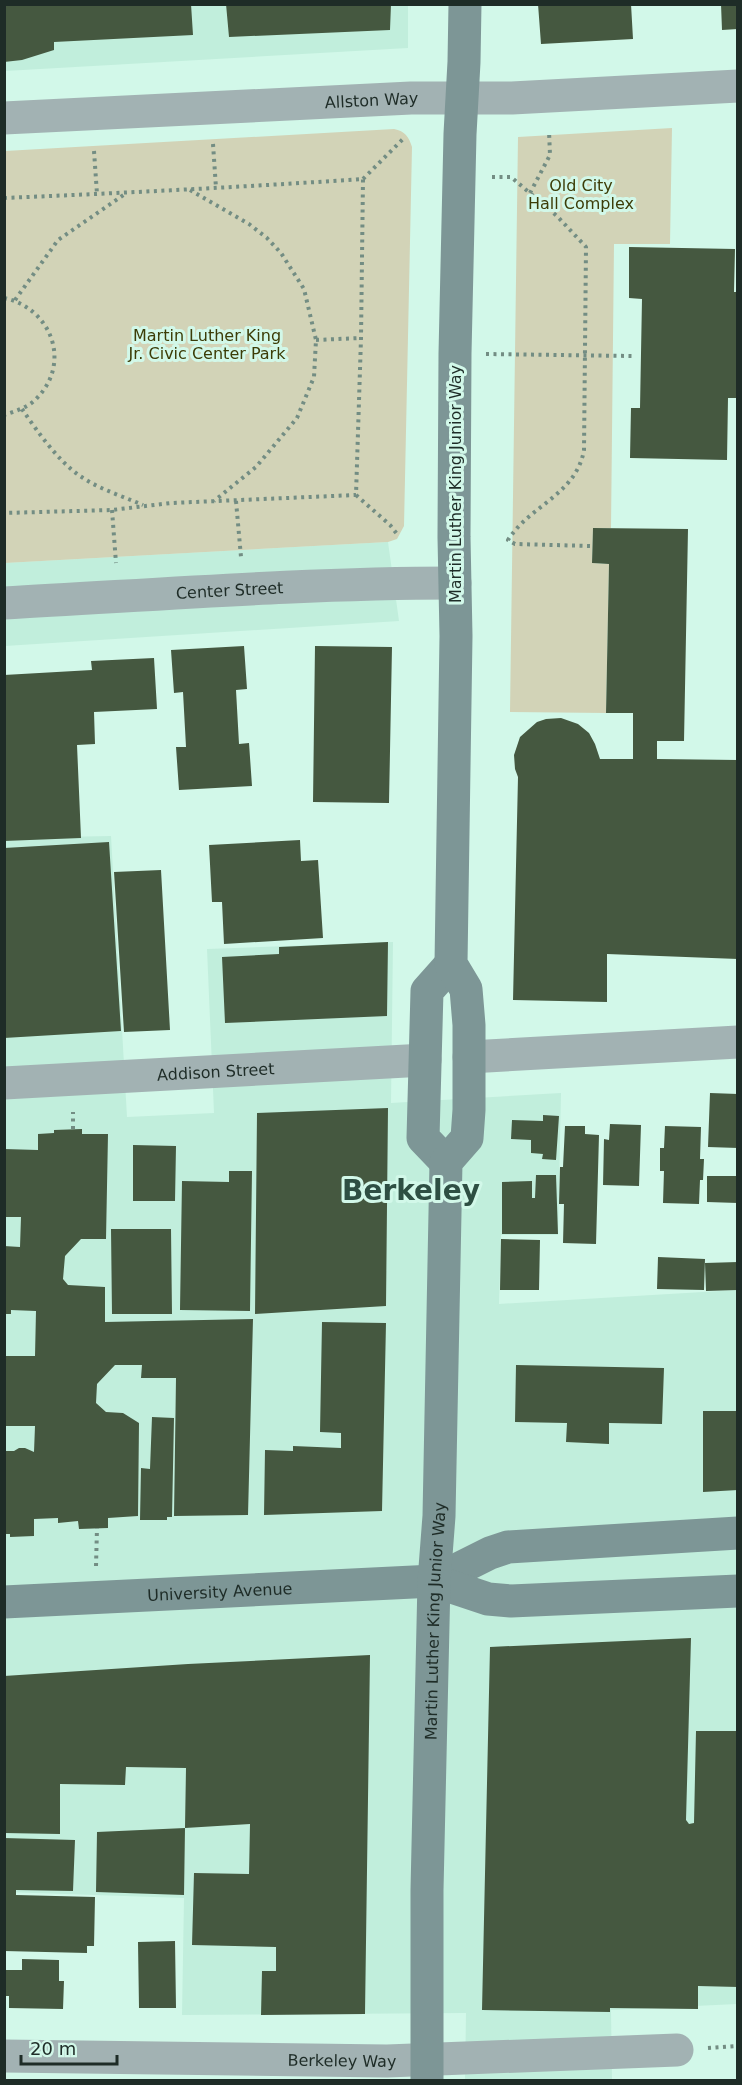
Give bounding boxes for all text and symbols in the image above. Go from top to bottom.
street label: Allston Way [324,89,418,112]
park label: Old City Hall Complex [528,176,634,213]
park label: Martin Luther King Jr. Civic Center Park [128,326,286,363]
street label: Martin Luther King Junior Way [446,365,465,603]
street label: Center Street [175,578,284,602]
street label: Addison Street [157,1059,275,1084]
district label: Berkeley [342,1174,480,1207]
street label: Martin Luther King Junior Way [421,1502,449,1740]
street label: University Avenue [147,1578,293,1604]
scale bar [21,2028,117,2066]
text: 20 m [30,2038,76,2059]
street label: Berkeley Way [287,2050,397,2070]

